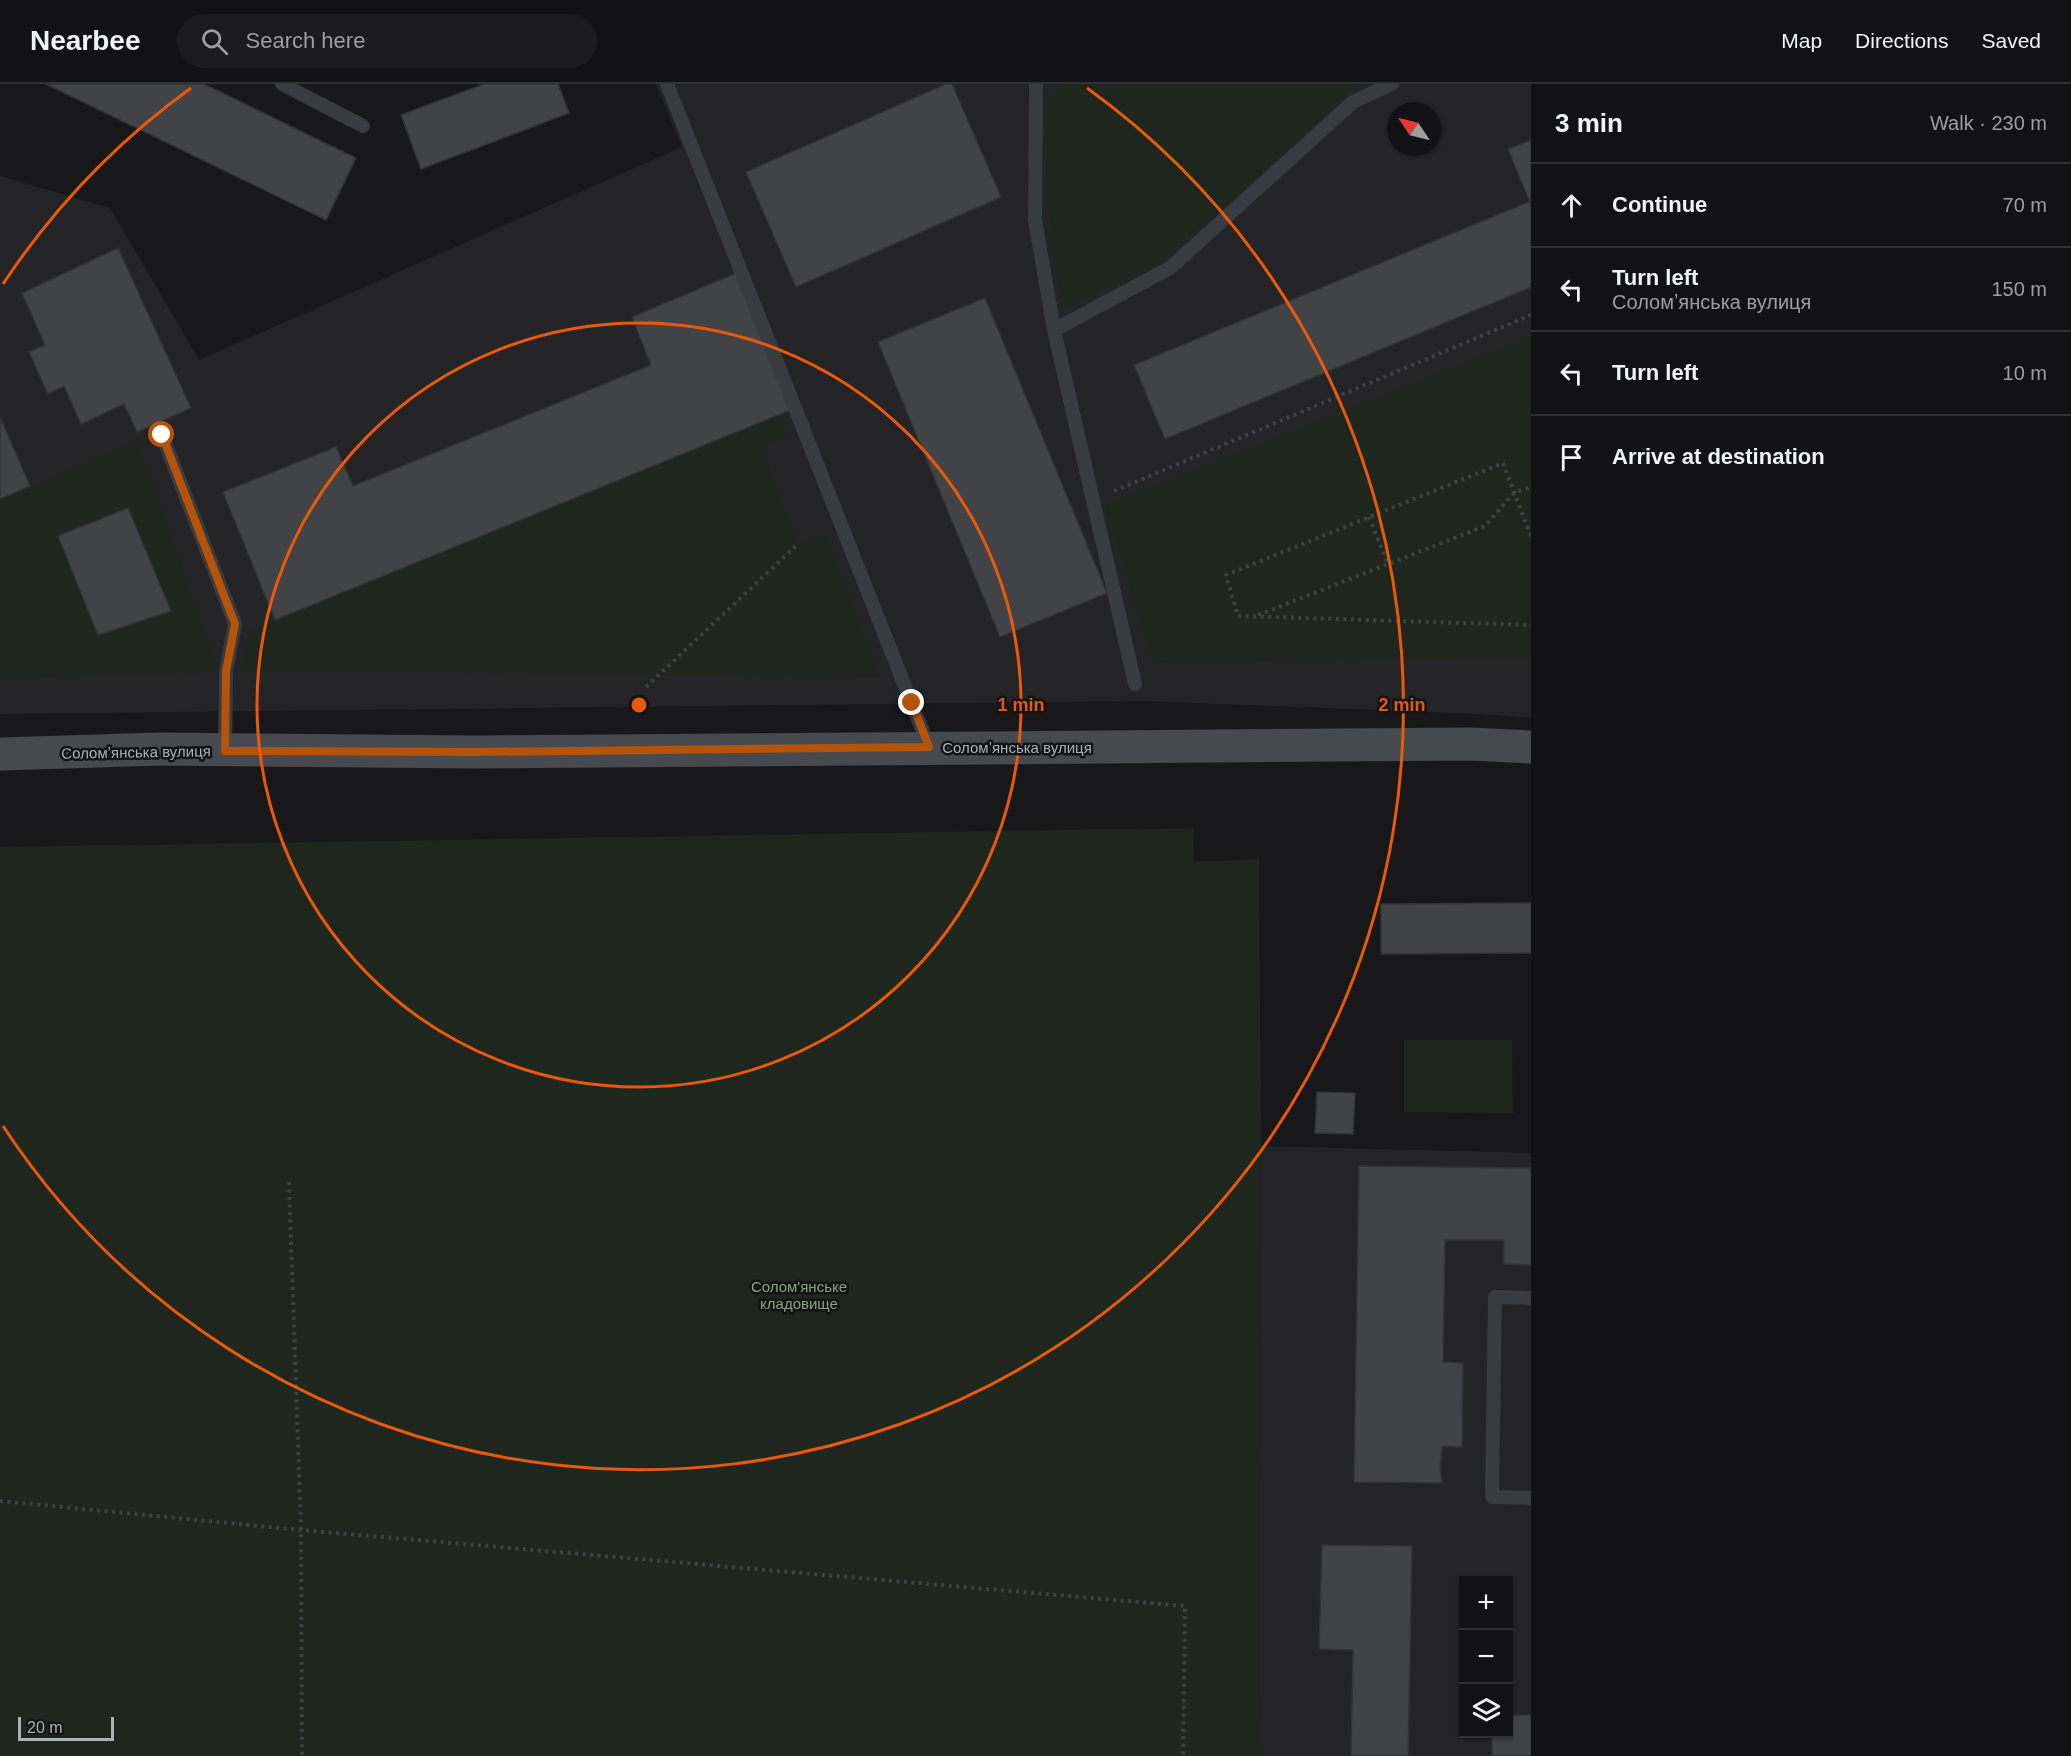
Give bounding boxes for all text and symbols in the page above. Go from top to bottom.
search box [177,14,597,68]
text: Nearbee [30,25,141,56]
icon: search [198,25,231,58]
text: Search here [246,28,365,53]
text: Map [1781,29,1822,52]
text: Directions [1855,29,1948,52]
text: Saved [1981,29,2041,52]
north arrow [1387,102,1441,156]
text: 3 min [1555,108,1623,138]
text: Walk · 230 m [1930,112,2047,134]
icon: ahead [1555,189,1588,222]
text: Continue [1612,192,1707,217]
text: 70 m [2003,194,2047,216]
text: Turn left [1612,265,1698,290]
icon: left [1555,273,1588,306]
text: 150 m [1991,278,2047,300]
text: Соломʼянська вулиця [1612,291,1811,313]
icon: left [1555,357,1588,390]
text: Turn left [1612,360,1698,385]
text: 10 m [2003,362,2047,384]
route start [148,421,174,447]
icon: arrive [1555,441,1588,474]
text: Arrive at destination [1612,444,1825,469]
route end [898,689,924,715]
centre of rings [629,695,649,715]
text: 1 min [997,695,1045,715]
text: 2 min [1378,695,1426,715]
street label: Соломʼянська вулиця [942,739,1092,756]
street label: Соломʼянська вулиця [61,742,211,762]
park label: Солом'янське кладовище [751,1278,847,1312]
map controls [1459,1576,1513,1738]
button: + [1459,1576,1513,1630]
button: − [1459,1630,1513,1684]
button: layers [1459,1684,1513,1738]
scale bar [18,1714,114,1742]
text: 20 m [27,1719,63,1736]

